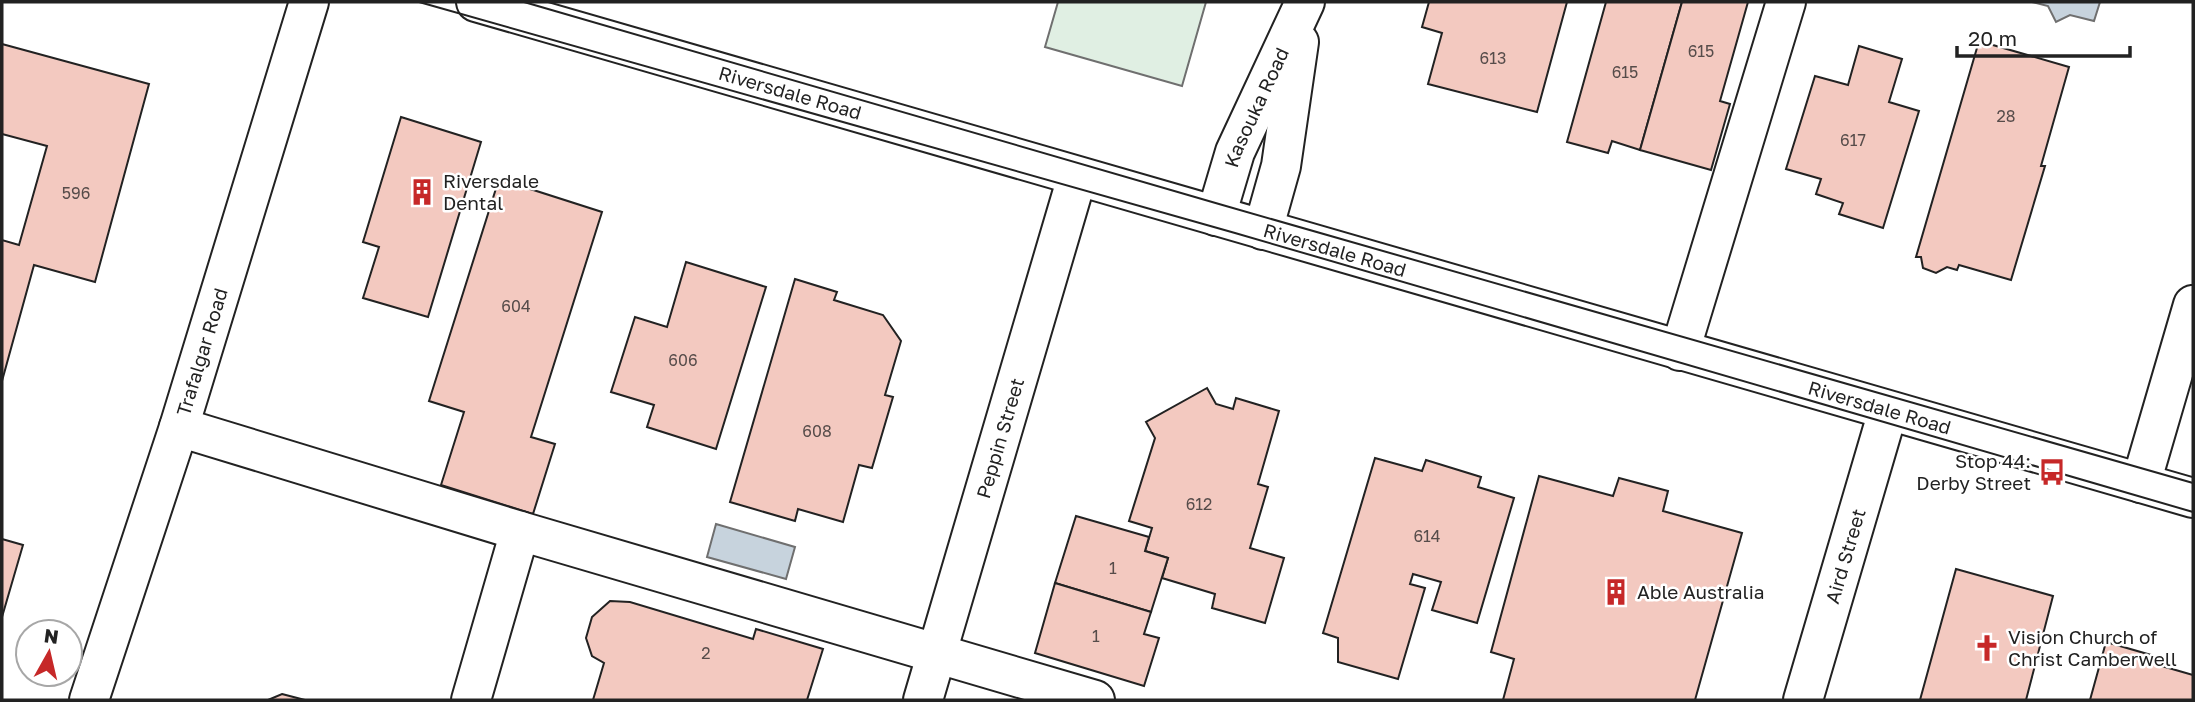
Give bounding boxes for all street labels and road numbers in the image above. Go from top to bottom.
street label: Kasouka Road [1219,44,1293,170]
street label: Riversdale Road [716,61,864,124]
street label: Riversdale Road [1261,218,1409,281]
street label: Trafalgar Road [171,285,232,418]
street label: Peppin Street [971,375,1028,501]
street label: Riversdale Road [1806,375,1954,439]
street label: Aird Street [1820,506,1870,606]

